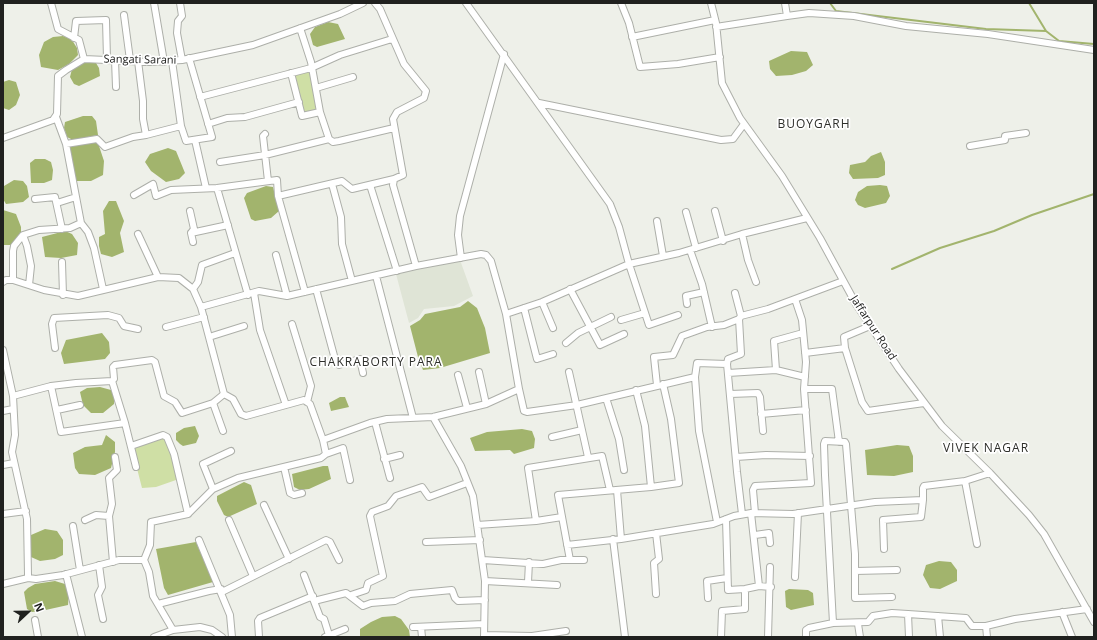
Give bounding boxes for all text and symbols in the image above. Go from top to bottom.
street label: Sangati Sarani [103,53,177,67]
district label: BUOYGARH [777,118,851,132]
street label: Jaffarpur Road [847,293,899,363]
district label: CHAKRABORTY PARA [309,356,443,370]
district label: VIVEK NAGAR [943,442,1029,456]
north arrow [8,592,48,632]
text: N [31,600,48,614]

